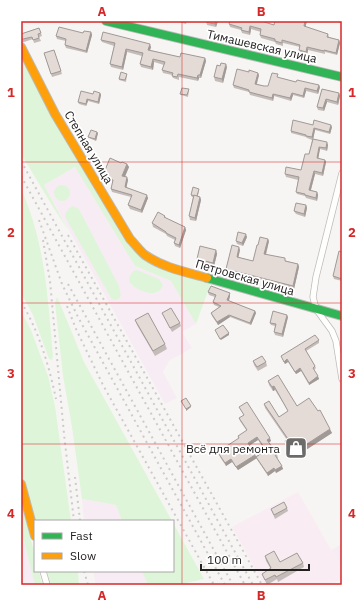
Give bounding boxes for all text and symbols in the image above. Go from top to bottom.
text: A [98,3,107,20]
text: B [257,3,266,20]
street label: Тимашевская улица [206,26,319,66]
text: 1 [7,84,15,101]
text: 1 [348,84,356,101]
street label: Степная улица [61,108,117,187]
text: 2 [7,224,15,241]
text: 2 [348,224,356,241]
street label: Петровская улица [194,256,297,298]
text: 3 [7,365,15,382]
text: 3 [348,365,356,382]
shop icon: Всё для ремонта [283,435,309,461]
place label: Всё для ремонта [186,441,281,456]
text: 4 [7,505,15,522]
text: 4 [348,505,356,522]
legend [34,520,174,572]
text: Fast [70,528,93,543]
scale bar [201,546,309,572]
text: Slow [70,548,96,563]
text: 100 m [207,552,242,567]
text: A [98,587,107,604]
text: B [257,587,266,604]

